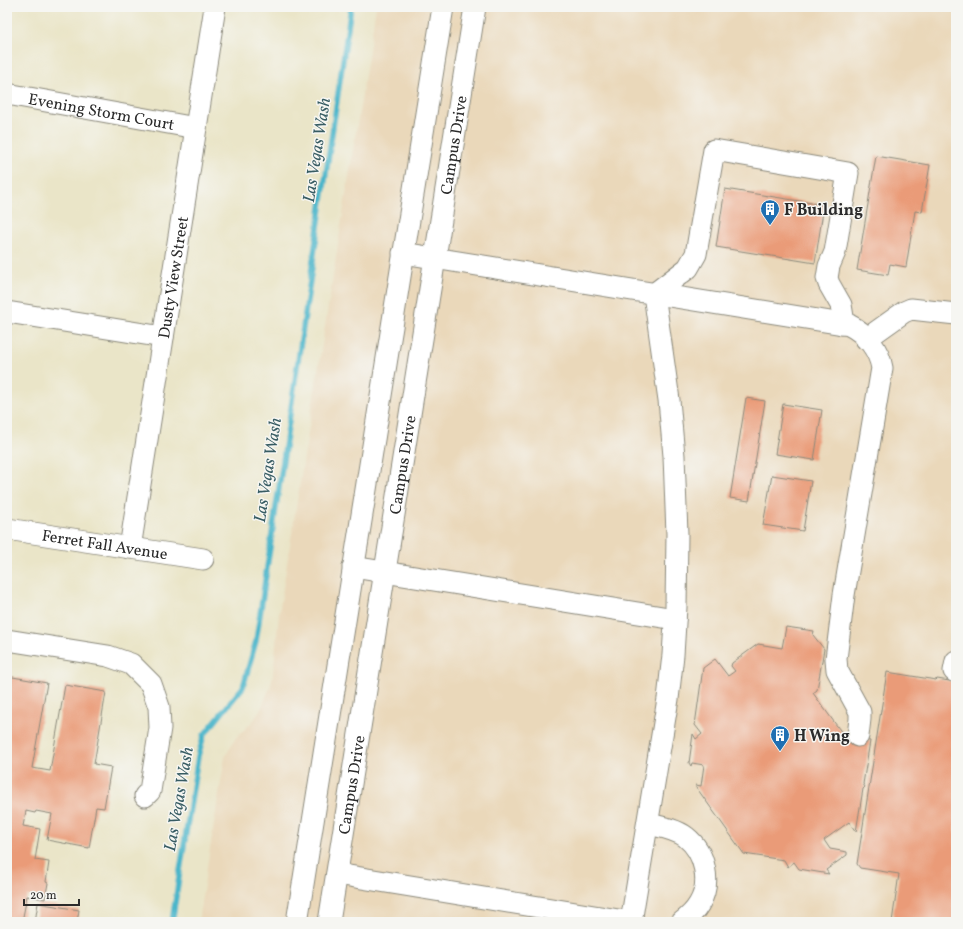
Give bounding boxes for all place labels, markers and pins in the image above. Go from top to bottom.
building icon: F Building [759,198,781,226]
place label: F Building [784,200,863,222]
building icon: H Wing [769,724,791,752]
place label: H Wing [794,726,850,748]

